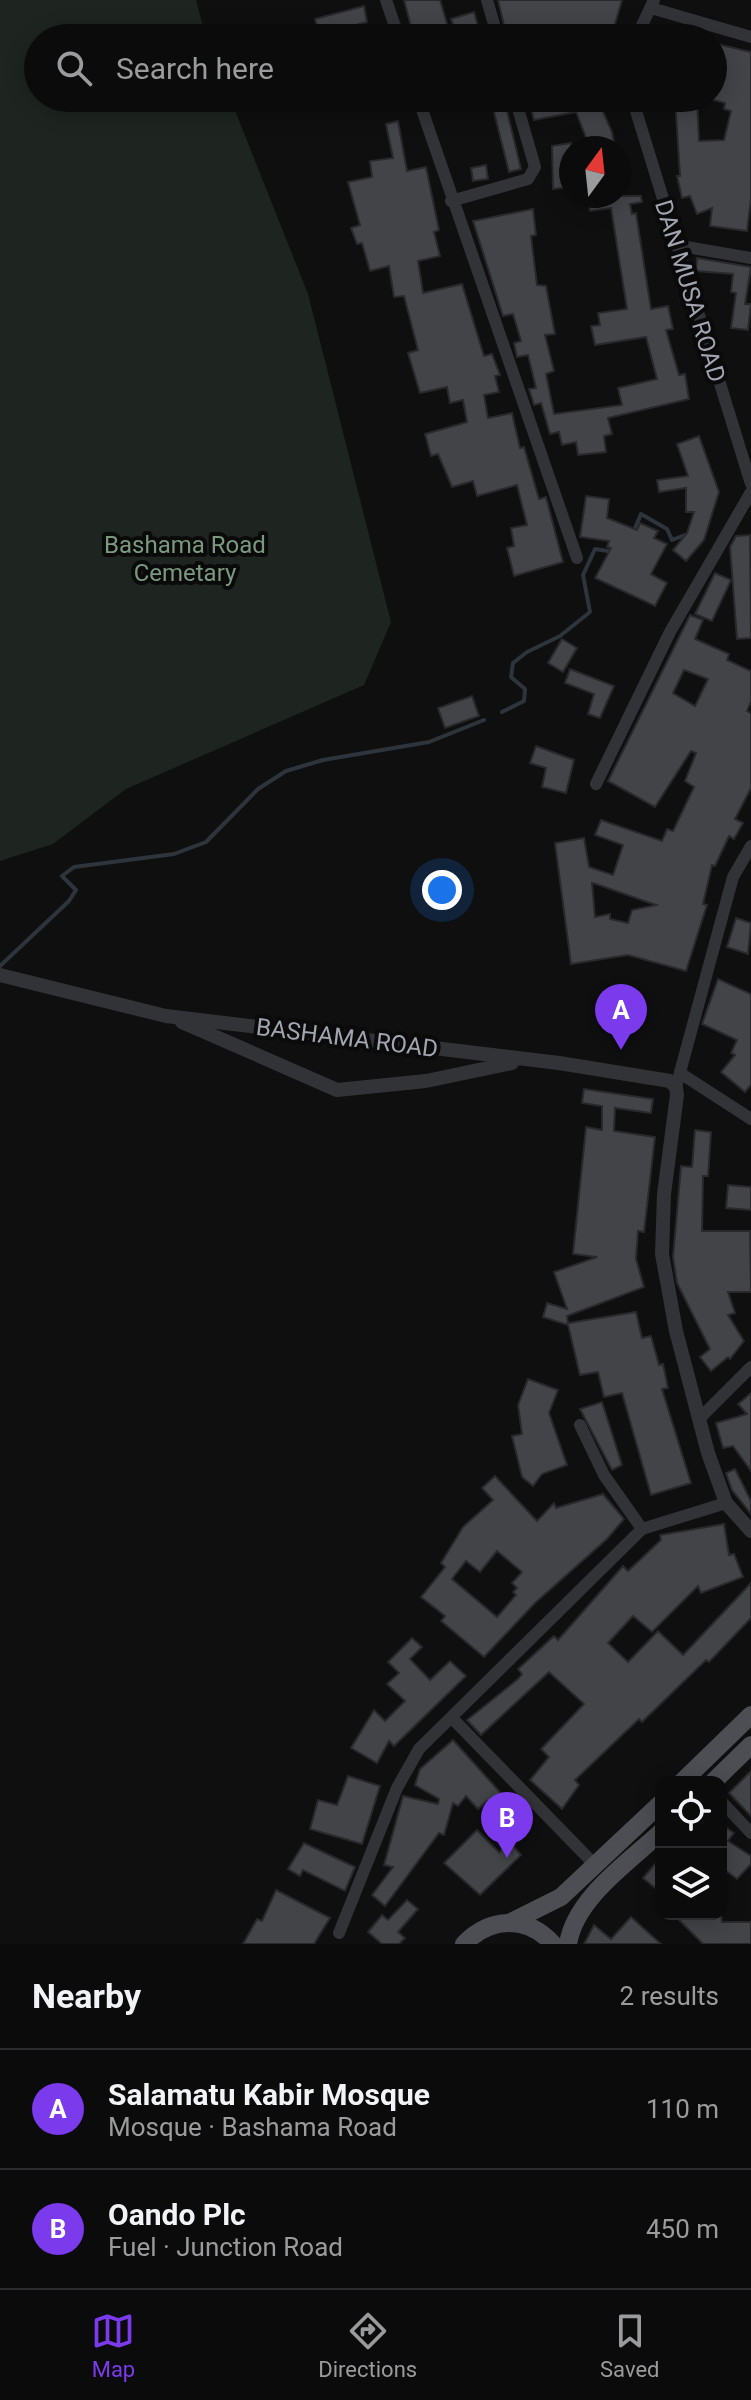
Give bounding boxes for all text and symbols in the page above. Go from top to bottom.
search box [24,24,727,112]
icon: search [52,46,96,90]
text: Search here [116,51,274,86]
north arrow [559,136,631,208]
street label: DAN MUSA ROAD [649,196,731,386]
park label: Bashama Road Cemetary [104,531,266,587]
your location [422,870,462,910]
pin: A [595,984,647,1050]
street label: BASHAMA ROAD [254,1013,440,1063]
map controls [655,1776,727,1920]
button: locate [655,1776,727,1848]
pin: B [481,1792,533,1858]
button: layers [655,1848,727,1920]
text: Nearby [32,1976,141,2016]
text: 2 results [620,1981,719,2011]
text: Salamatu Kabir Mosque [108,2077,430,2112]
text: A [49,2094,67,2124]
text: 110 m [646,2094,719,2124]
text: Mosque · Bashama Road [108,2112,397,2142]
text: Oando Plc [108,2197,246,2232]
text: B [50,2214,66,2244]
text: 450 m [646,2214,719,2244]
text: Fuel · Junction Road [108,2232,343,2262]
tab: Map [91,2309,135,2382]
tab: Directions [318,2309,417,2382]
tab: Saved [600,2309,660,2382]

